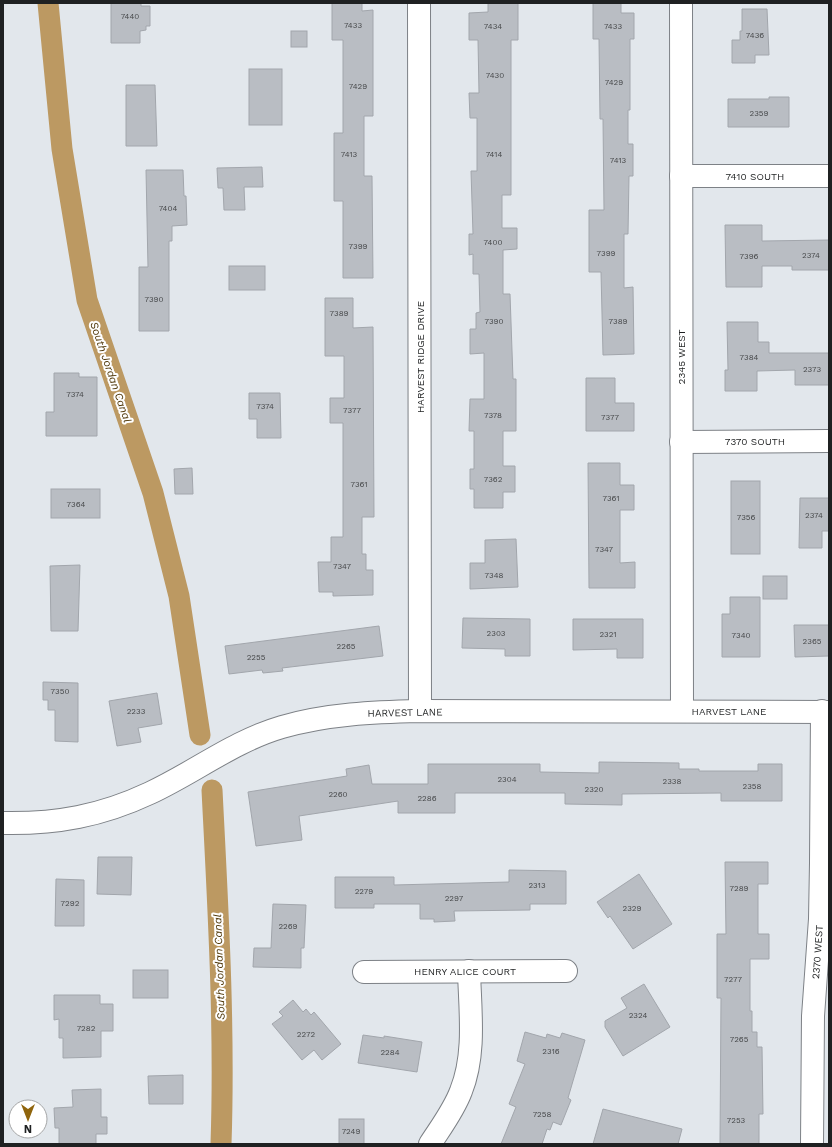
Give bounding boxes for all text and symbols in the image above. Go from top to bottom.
house number: 7440 [121,12,139,21]
house number: 7433 [344,21,362,30]
house number: 7434 [484,22,502,31]
house number: 7433 [604,22,622,31]
house number: 7436 [746,31,764,40]
house number: 7430 [486,71,504,80]
house number: 7429 [605,78,623,87]
house number: 7429 [349,82,367,91]
house number: 2359 [750,109,769,118]
house number: 7413 [341,150,358,159]
house number: 7414 [486,150,502,159]
house number: 7413 [610,156,627,165]
street label: 7410 SOUTH [726,171,784,182]
house number: 7404 [159,204,177,213]
house number: 7400 [484,238,502,247]
house number: 7399 [348,242,368,251]
house number: 7399 [596,249,616,258]
house number: 2374 [802,251,820,260]
house number: 7396 [740,252,759,261]
house number: 7390 [144,295,164,304]
street label: HARVEST RIDGE DRIVE [415,301,426,413]
house number: 7389 [329,309,349,318]
house number: 7390 [484,317,504,326]
house number: 7389 [608,317,628,326]
water label: South Jordan Canal [87,320,134,425]
street label: 2345 WEST [676,330,687,384]
house number: 7384 [740,353,759,362]
house number: 2373 [803,365,821,374]
house number: 7374 [66,390,84,399]
house number: 7374 [256,402,274,411]
house number: 7377 [343,406,361,415]
house number: 7378 [484,411,502,420]
house number: 7377 [601,413,619,422]
street label: 7370 SOUTH [725,436,785,447]
house number: 7362 [484,475,503,484]
house number: 7361 [350,480,368,489]
house number: 7361 [602,494,620,503]
house number: 7364 [67,500,86,509]
house number: 2374 [805,511,823,520]
house number: 7356 [737,513,755,522]
house number: 7347 [595,545,614,554]
house number: 7347 [333,562,352,571]
house number: 7348 [485,571,504,580]
house number: 2303 [487,629,506,638]
house number: 2321 [599,630,617,639]
house number: 7340 [731,631,751,640]
house number: 2365 [803,637,822,646]
house number: 2265 [337,642,356,651]
house number: 2255 [247,653,266,662]
house number: 7350 [51,687,69,696]
street label: HARVEST LANE [367,706,443,719]
street label: HARVEST LANE [692,706,766,717]
house number: 2233 [127,707,146,716]
house number: 2304 [497,775,517,784]
house number: 2338 [663,777,682,786]
house number: 2358 [743,782,762,791]
house number: 2320 [585,785,604,794]
house number: 2260 [328,790,348,799]
house number: 2286 [417,794,437,803]
house number: 2313 [528,881,546,890]
house number: 7289 [729,884,749,893]
house number: 2279 [355,887,373,896]
house number: 2297 [445,894,464,903]
house number: 7292 [61,899,80,908]
house number: 2329 [623,904,642,913]
water label: South Jordan Canal [211,913,228,1020]
house number: 2269 [278,922,298,931]
street label: 2370 WEST [810,925,825,979]
street label: HENRY ALICE COURT [414,966,516,977]
house number: 7277 [724,975,742,984]
house number: 2324 [629,1011,647,1020]
house number: 7282 [77,1024,96,1033]
house number: 2272 [297,1030,315,1039]
house number: 7265 [730,1035,749,1044]
house number: 2316 [542,1047,560,1056]
house number: 2284 [380,1048,400,1057]
north arrow [8,1099,48,1139]
house number: 7258 [533,1110,551,1119]
house number: 7253 [727,1116,746,1125]
text: N [24,1122,32,1135]
house number: 7249 [342,1127,360,1136]

